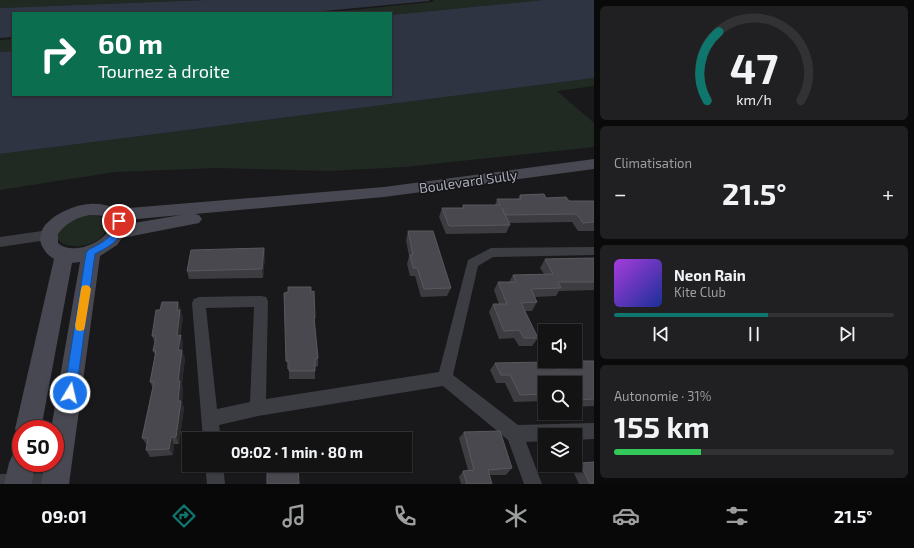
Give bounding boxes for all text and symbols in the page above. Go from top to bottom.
text: 60 m [98,26,163,60]
icon: right [32,28,84,80]
text: 47 [730,42,778,92]
text: Tournez à droite [98,60,230,82]
text: km/h [736,90,772,107]
text: Climatisation [614,155,692,171]
street label: Boulevard Sully [418,166,519,196]
text: 21.5° [722,175,787,211]
text: − [614,180,627,206]
text: + [882,180,894,206]
pin [102,204,136,238]
icon: arrive [108,210,130,232]
text: Neon Rain [674,266,746,284]
text: Kite Club [674,284,726,300]
icon: previous [650,323,672,345]
icon: pause [743,323,765,345]
icon: next [836,323,858,345]
map controls [538,324,582,472]
button: sound [538,324,582,368]
position arrow [49,372,91,414]
button: search [538,376,582,420]
text: Autonomie · 31% [614,388,711,404]
text: 155 km [614,408,710,444]
speed limit sign: 50 [12,420,64,472]
button: layers [538,428,582,472]
text: 09:02 · 1 min · 80 m [231,443,363,461]
icon: directions [170,502,198,530]
icon: music [280,502,308,530]
icon: phone [391,502,419,530]
icon: climate [502,502,530,530]
icon: car [612,502,640,530]
icon: filters [723,502,751,530]
text: 09:01 [41,505,87,527]
text: 21.5° [834,505,873,527]

